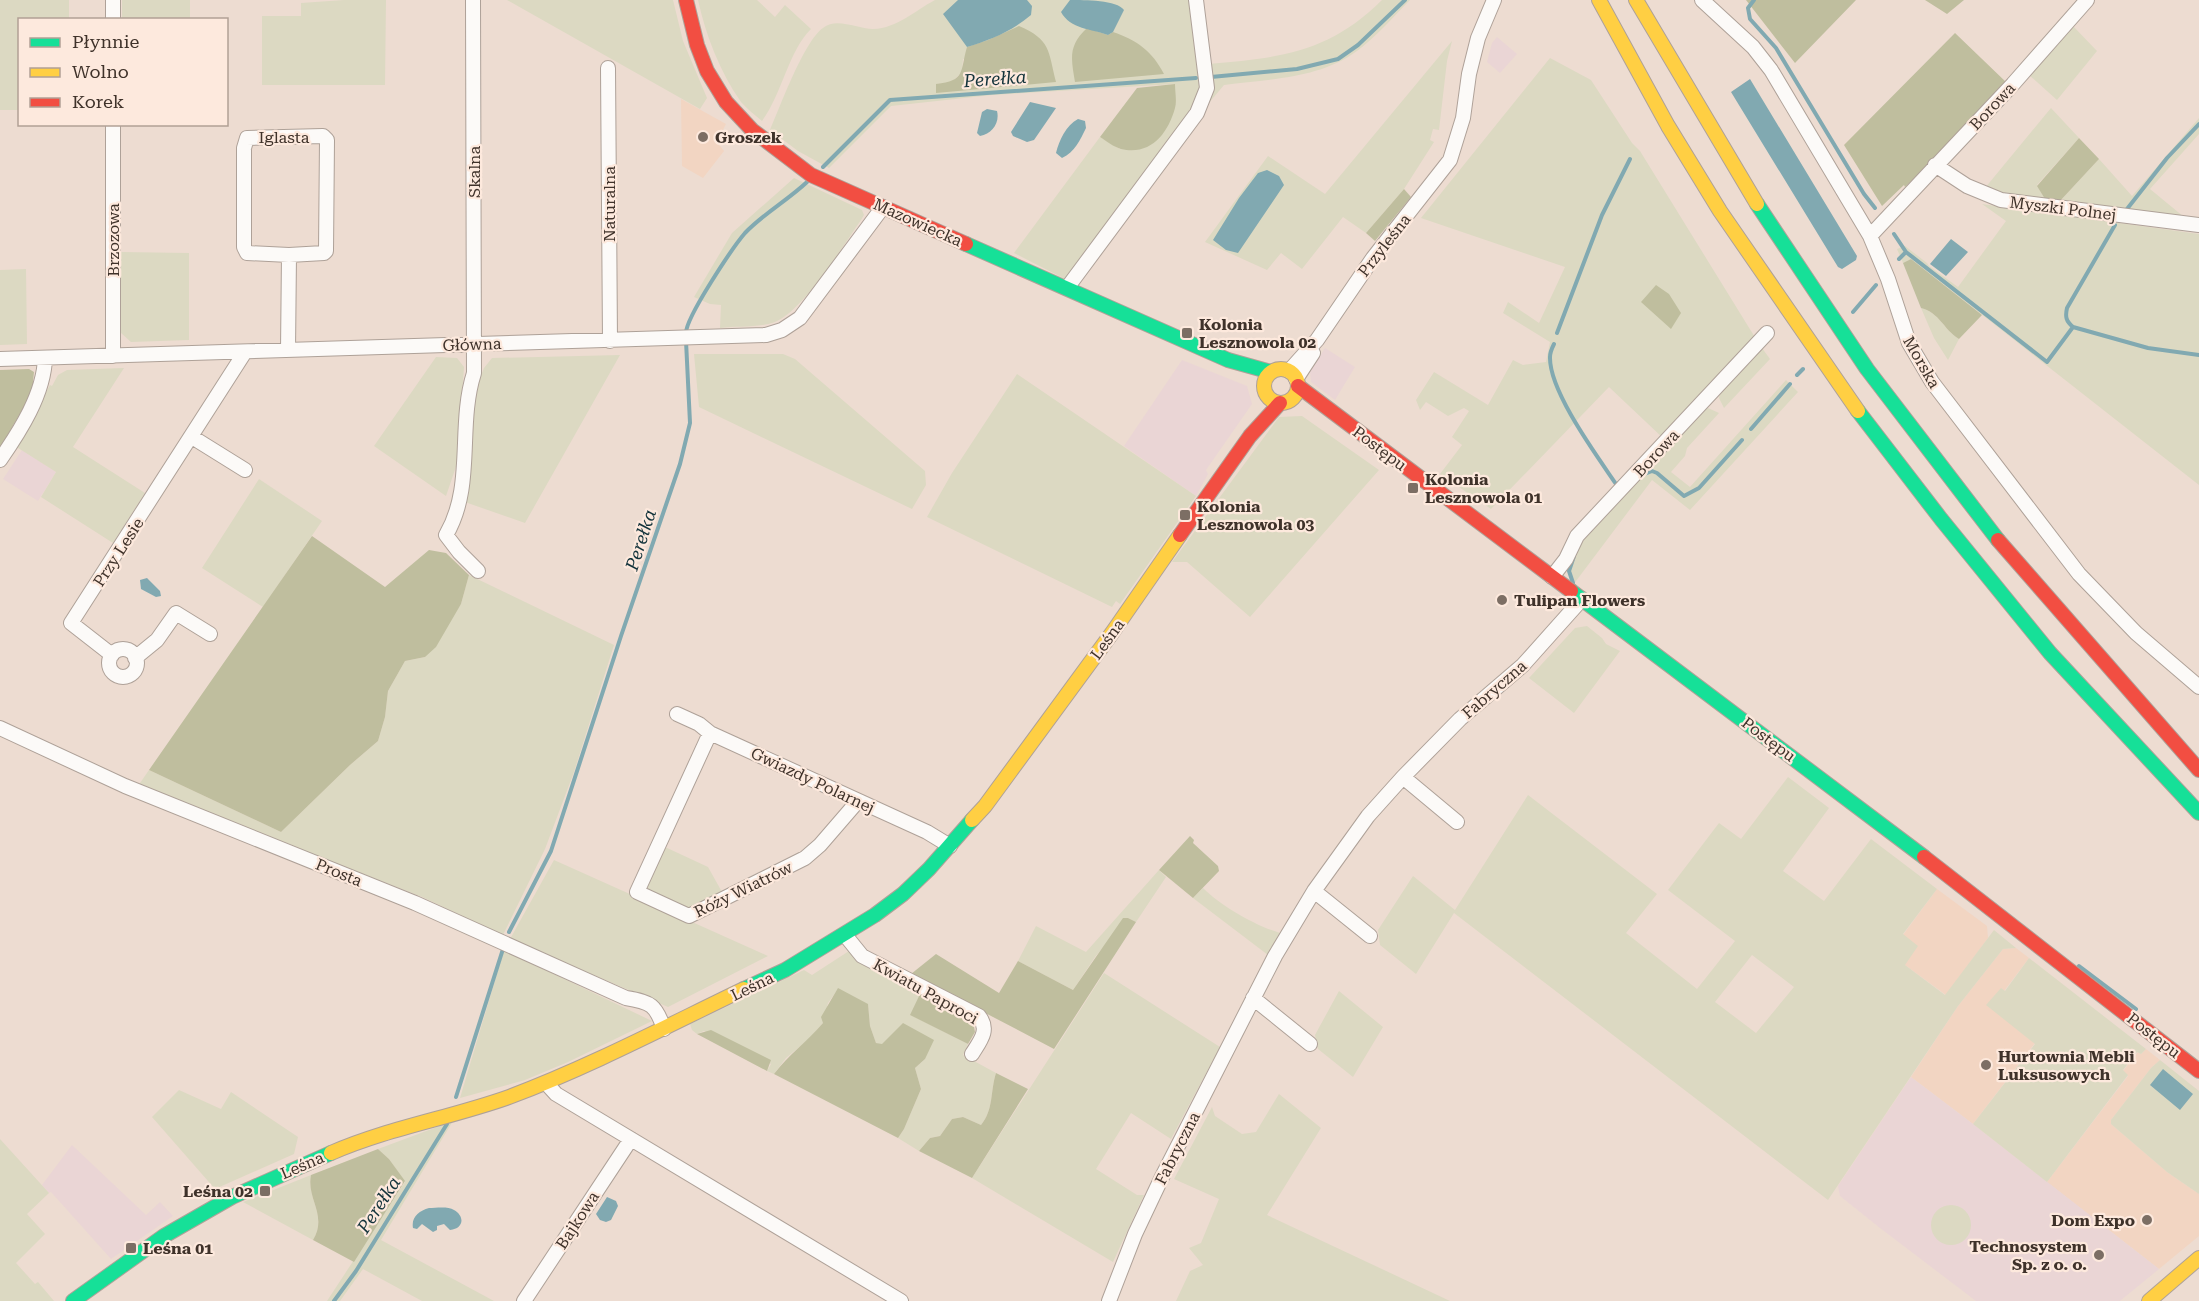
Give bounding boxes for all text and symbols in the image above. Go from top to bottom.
legend [18,18,228,126]
text: Płynnie [72,31,139,52]
text: Wolno [72,61,129,82]
water label: Perełka [962,66,1027,91]
street label: Borowa [1966,78,2019,134]
text: Korek [72,91,124,112]
street label: Iglasta [259,128,310,147]
place label: Groszek [715,128,782,147]
marker: Groszek [696,130,710,144]
street label: Skalna [465,146,484,198]
street label: Naturalna [600,166,619,242]
street label: Myszki Polnej [2009,193,2117,224]
street label: Mazowiecka [870,194,965,251]
street label: Brzozowa [104,203,123,277]
street label: Przyleśna [1354,210,1415,280]
place label: Kolonia Lesznowola 02 [1199,315,1316,352]
marker: Kolonia Lesznowola 02 [1180,326,1194,340]
street label: Morska [1899,333,1944,392]
street label: Główna [442,334,502,355]
street label: Postępu [1349,422,1410,475]
street label: Borowa [1630,425,1683,481]
place label: Kolonia Lesznowola 01 [1425,470,1542,507]
marker: Kolonia Lesznowola 01 [1406,481,1420,495]
place label: Kolonia Lesznowola 03 [1197,497,1314,534]
water label: Perełka [620,506,660,574]
marker: Kolonia Lesznowola 03 [1178,508,1192,522]
street label: Przy Lesie [89,514,148,590]
place label: Tulipan Flowers [1514,591,1645,610]
marker: Tulipan Flowers [1495,593,1509,607]
street label: Leśna [1086,615,1129,663]
street label: Fabryczna [1458,656,1531,723]
street label: Postępu [1738,713,1799,766]
street label: Gwiazdy Polarnej [748,743,878,817]
street label: Prosta [313,855,365,891]
street label: Róży Wiatrów [691,857,796,921]
street label: Kwiatu Paproci [870,955,982,1028]
street label: Leśna [728,968,777,1005]
street label: Postępu [2123,1009,2184,1062]
place label: Hurtownia Mebli Luksusowych [1998,1047,2135,1084]
marker: Hurtownia Mebli Luksusowych [1979,1058,1993,1072]
street label: Fabryczna [1151,1108,1204,1188]
street label: Leśna [278,1148,327,1183]
water label: Perełka [352,1172,405,1238]
place label: Leśna 02 [183,1182,253,1201]
marker: Leśna 02 [258,1184,272,1198]
street label: Bajkowa [552,1188,603,1253]
place label: Dom Expo [2051,1211,2135,1230]
marker: Dom Expo [2140,1213,2154,1227]
place label: Technosystem Sp. z o. o. [1969,1237,2088,1274]
place label: Leśna 01 [143,1239,213,1258]
marker: Leśna 01 [124,1241,138,1255]
marker: Technosystem Sp. z o. o. [2092,1248,2106,1262]

